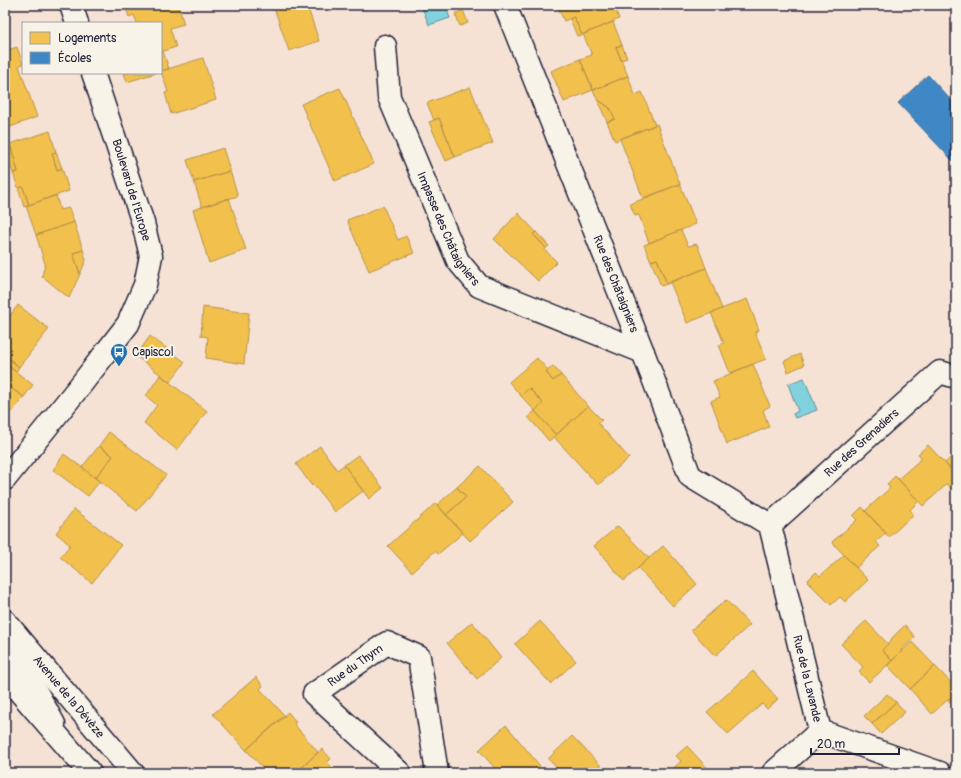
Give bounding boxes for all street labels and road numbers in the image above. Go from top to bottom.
street label: Boulevard de l'Europe [108,137,154,243]
street label: Impasse des Châtaigniers [414,169,483,289]
street label: Rue des Châtaigniers [590,233,642,335]
street label: Rue des Grenadiers [821,405,902,480]
street label: Rue de la Lavande [789,634,825,724]
street label: Rue du Thym [325,641,386,690]
street label: Avenue de la Dévèze [30,652,108,741]

